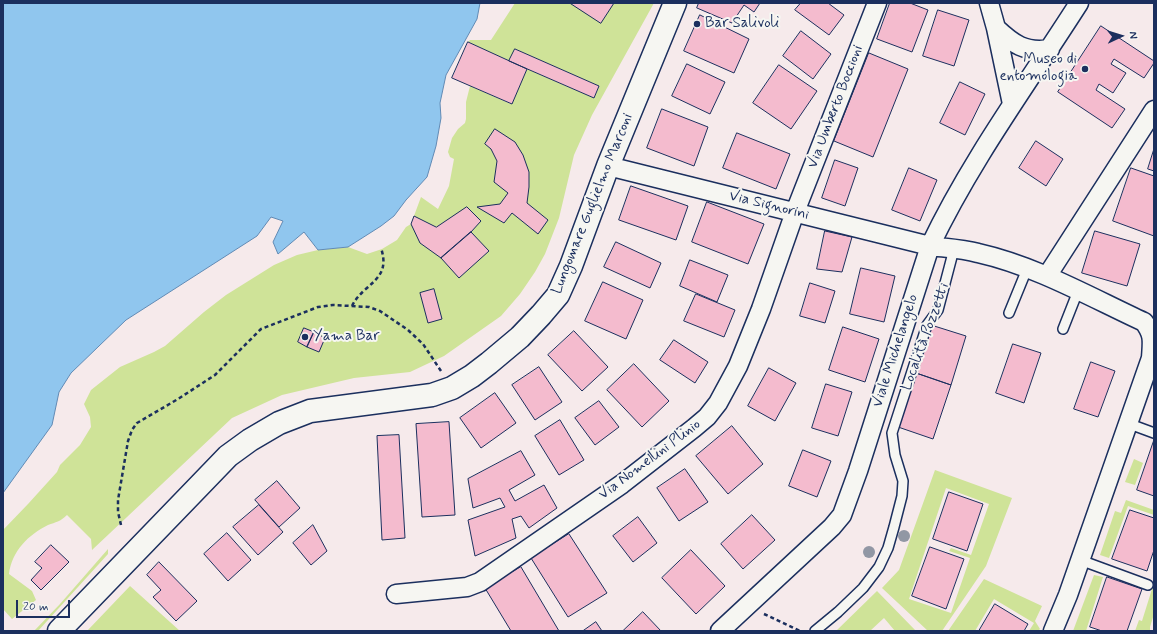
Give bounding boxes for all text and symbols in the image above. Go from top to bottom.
place label: Bar Salivoli [705,15,779,33]
north arrow [1101,16,1141,56]
marker: Bar Salivoli [692,19,702,29]
text: N [1126,31,1140,39]
street label: Via Umberto Boccioni [804,43,868,171]
place label: Museo di entomologia [999,51,1077,86]
marker: Museo di entomologia [1080,64,1090,74]
street label: Lungomare Guglielmo Marconi [548,111,638,297]
street label: Via Signorini [727,187,811,225]
street label: Località Pozzetti [898,281,954,393]
street label: Viale Michelangelo [869,292,923,410]
place label: Yama Bar [313,328,380,346]
marker: Yama Bar [300,332,310,342]
street label: Via Nomellini Plinio [595,416,705,504]
scale bar [18,592,72,618]
text: 20 m [23,599,49,615]

